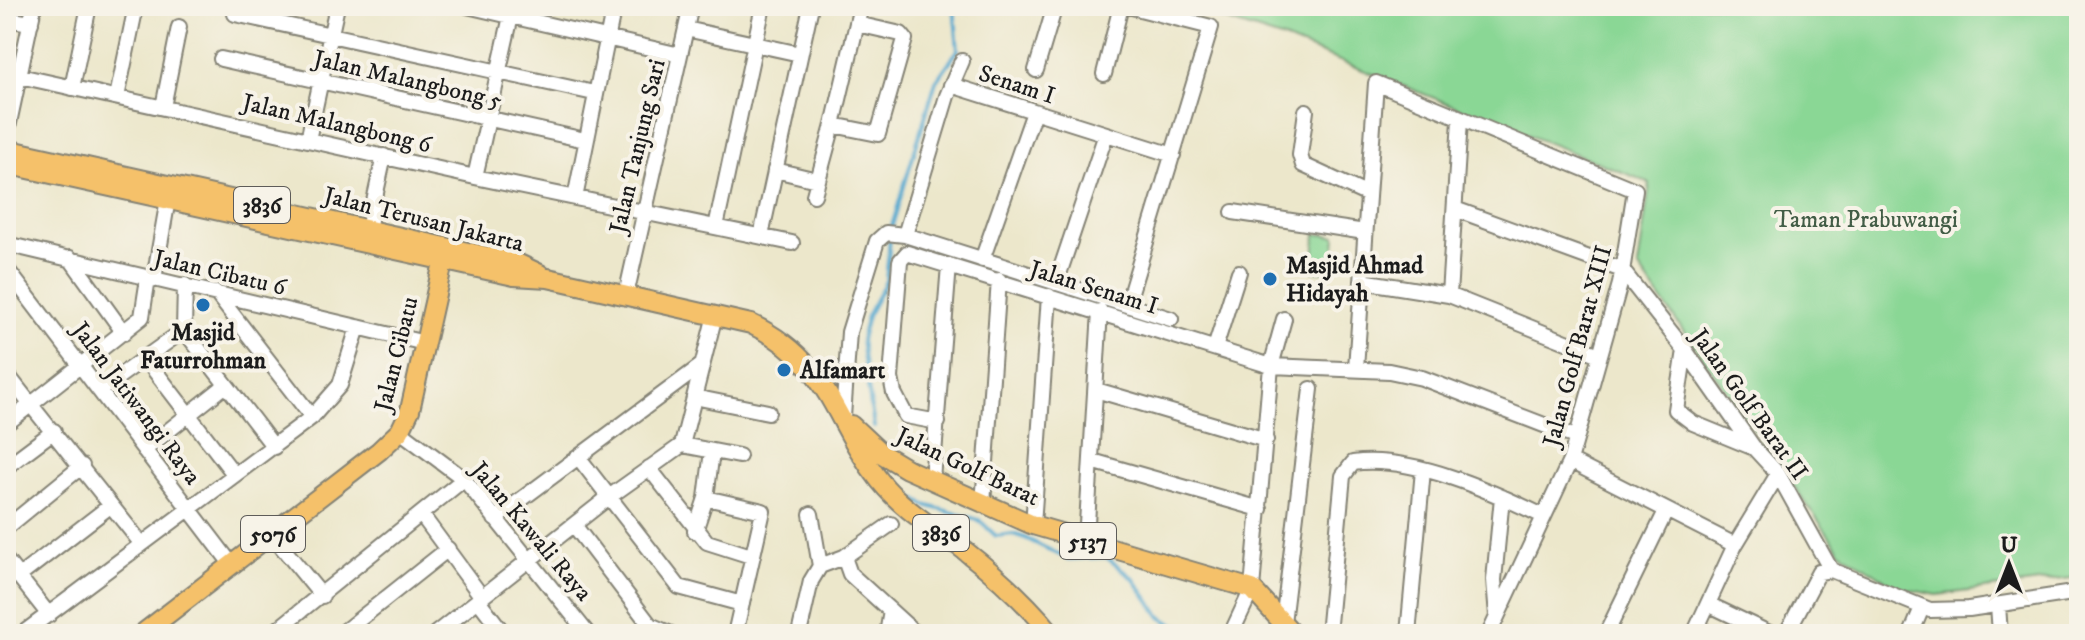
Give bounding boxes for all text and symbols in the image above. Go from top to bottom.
street label: Jalan Malangbong 5 [309,43,505,116]
street label: Jalan Tanjung Sari [603,56,673,238]
street label: Senam I [975,59,1059,111]
street label: Jalan Malangbong 6 [237,87,436,161]
street label: Jalan Terusan Jakarta [319,180,527,259]
road number: 3836 [234,187,290,223]
park label: Taman Prabuwangi [1774,205,1958,235]
street label: Jalan Golf Barat XIII [1536,242,1619,452]
street label: Jalan Cibatu 6 [149,243,290,303]
place label: Masjid Ahmad Hidayah [1286,251,1424,309]
street label: Jalan Senam I [1024,254,1162,322]
marker: Masjid Ahmad Hidayah [1261,270,1279,288]
street label: Jalan Cibatu [368,294,426,417]
marker: Masjid Faturrohman [194,296,212,314]
street label: Jalan Jatiwangi Raya [64,315,208,492]
place label: Masjid Faturrohman [140,318,267,376]
street label: Jalan Golf Barat II [1683,321,1814,486]
place label: Alfamart [799,356,885,386]
marker: Alfamart [775,361,793,379]
street label: Jalan Golf Barat [889,420,1044,513]
street label: Jalan Kawali Raya [463,454,599,608]
road number: 3836 [913,515,969,551]
road number: 5076 [241,516,305,552]
road number: 5137 [1060,523,1116,559]
north arrow [1969,524,2049,604]
text: U [2000,532,2018,559]

